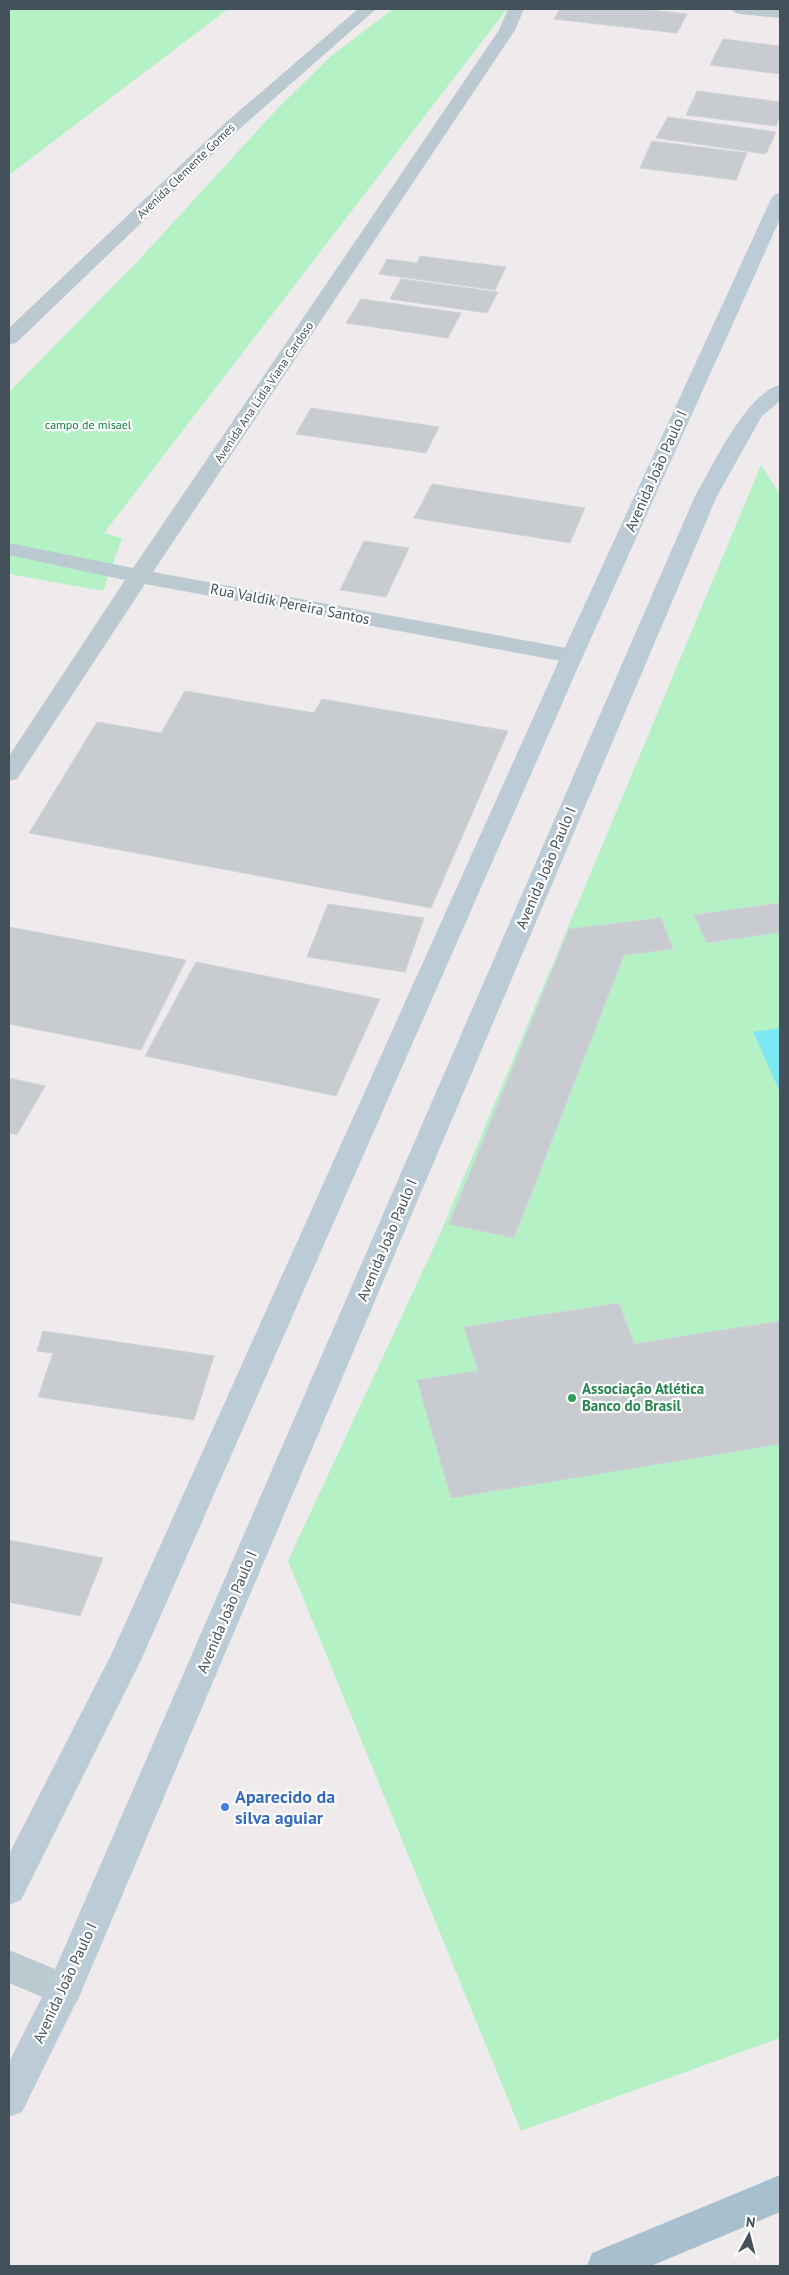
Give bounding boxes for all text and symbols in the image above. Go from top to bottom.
street label: Avenida Clemente Gomes [134,120,238,221]
street label: Avenida Ana Lídia Viana Cardoso [211,318,316,465]
street label: Avenida João Paulo I [620,407,691,534]
park label: campo de misael [45,417,132,432]
street label: Rua Valdik Pereira Santos [209,579,371,628]
street label: Avenida João Paulo I [511,804,580,932]
street label: Avenida João Paulo I [352,1176,421,1304]
place label: Associação Atlética Banco do Brasil [582,1379,704,1415]
marker: Associação Atlética Banco do Brasil [566,1392,578,1404]
street label: Avenida João Paulo I [192,1548,261,1676]
place label: Aparecido da silva aguiar [235,1785,335,1829]
marker: Aparecido da silva aguiar [219,1801,231,1813]
street label: Avenida João Paulo I [28,1920,101,2046]
north arrow [724,2210,774,2260]
text: N [745,2213,756,2232]

